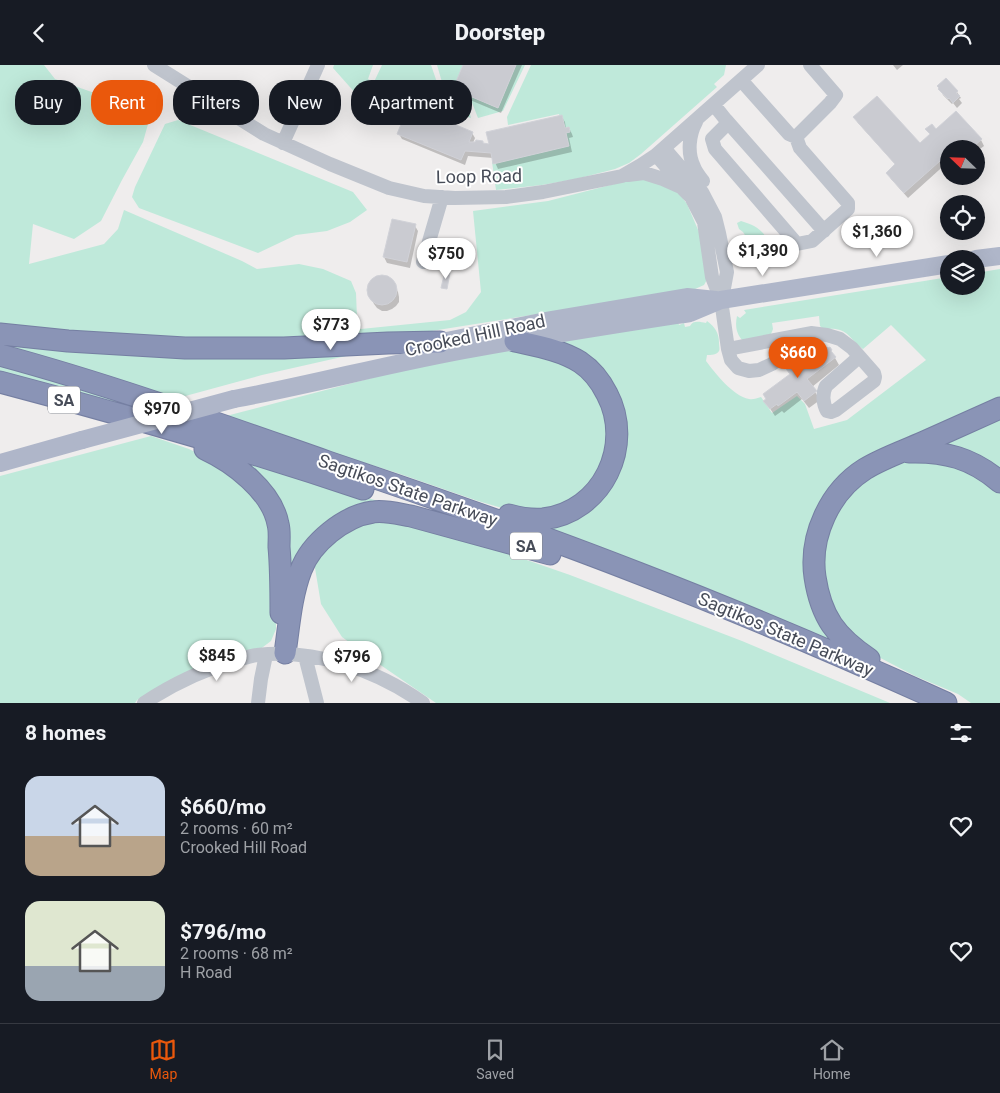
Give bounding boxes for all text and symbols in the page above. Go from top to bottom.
icon: back [25,19,53,47]
icon: person [947,19,975,47]
text: Doorstep [455,20,545,45]
chip: Buy [15,80,81,125]
chip: Rent [91,80,163,125]
chip: Filters [173,80,259,125]
chip: New [269,80,341,125]
chip: Apartment [351,80,472,125]
north arrow [940,140,985,185]
map controls [940,140,985,295]
street label: Loop Road [436,165,522,187]
button: locate [940,195,985,240]
pin: $1,360 [836,215,918,258]
text: $1,360 [852,222,902,241]
pin: $1,390 [722,235,804,277]
pin: $750 [416,237,476,280]
text: $1,390 [738,241,788,260]
text: $750 [428,244,464,263]
button: layers [940,250,985,295]
pin: $773 [301,309,361,351]
street label: Crooked Hill Road [403,310,547,360]
text: $773 [313,315,349,334]
pin: $660 [768,337,828,379]
text: $660 [780,343,816,362]
road number: SA [48,387,80,413]
pin: $970 [132,393,192,435]
text: $970 [144,399,180,418]
street label: Sagtikos State Parkway [316,449,501,531]
road number: SA [510,533,542,559]
street label: Sagtikos State Parkway [695,588,877,681]
pin: $845 [187,639,247,682]
pin: $796 [322,641,382,683]
text: $845 [199,646,235,665]
text: $796 [334,647,370,666]
icon: filters [947,719,975,747]
text: 8 homes [25,721,106,745]
text: $660/mo [180,795,266,819]
icon: home [65,796,125,856]
icon: heart [947,812,975,840]
text: 2 rooms · 60 m² [180,819,293,838]
text: Crooked Hill Road [180,838,307,857]
text: $796/mo [180,920,266,944]
icon: home [65,921,125,981]
icon: heart [947,937,975,965]
text: 2 rooms · 68 m² [180,944,293,963]
text: H Road [180,963,232,982]
tab: Map [149,1036,177,1082]
tab: Saved [476,1036,514,1082]
tab: Home [813,1036,851,1082]

